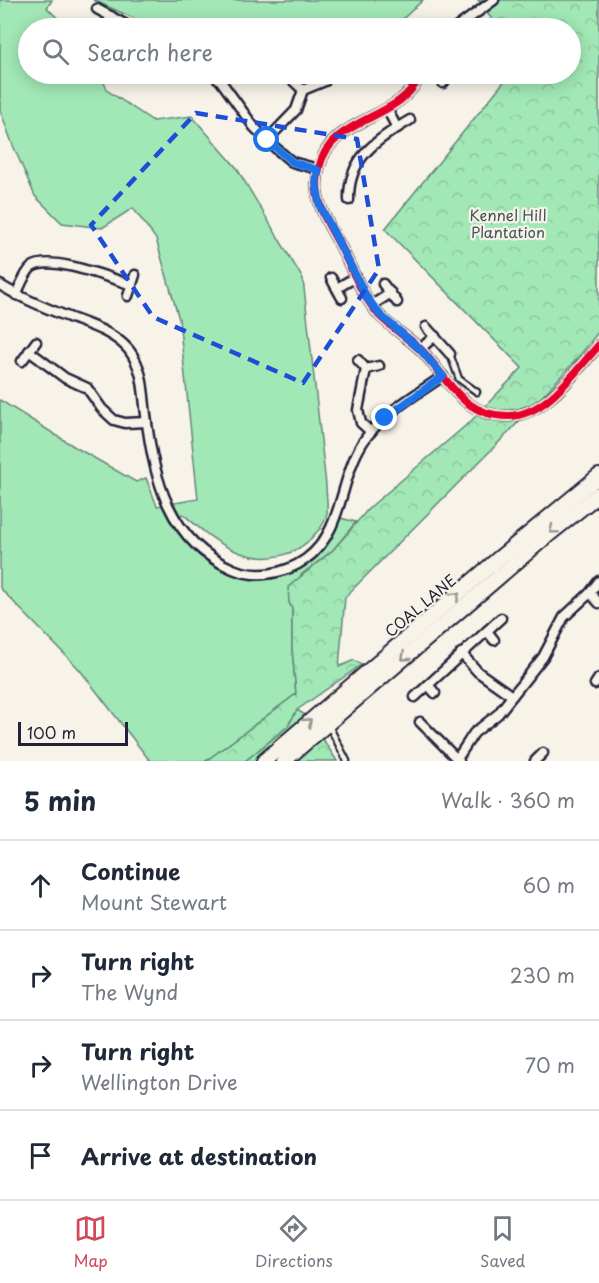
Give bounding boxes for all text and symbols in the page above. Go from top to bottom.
search box [18,18,581,84]
icon: search [39,35,72,68]
text: Search here [87,35,213,68]
route start [253,126,279,152]
park label: Kennel Hill Plantation [470,203,546,243]
route end [371,404,397,430]
one-way arrow [549,523,560,534]
street label: COAL LANE [379,568,461,642]
one-way arrow [449,592,460,603]
one-way arrow [401,650,412,661]
scale bar [18,719,128,746]
one-way arrow [301,719,312,730]
text: 100 m [27,720,76,744]
text: 5 min [24,781,96,820]
text: Walk · 360 m [441,785,575,815]
text: Continue [81,854,180,887]
icon: ahead [24,869,57,902]
text: 60 m [523,870,575,900]
text: Mount Stewart [81,887,227,917]
text: Turn right [81,944,194,977]
icon: right [24,959,57,992]
text: 230 m [510,960,575,990]
text: The Wynd [81,977,178,1007]
text: Turn right [81,1034,194,1067]
icon: right [24,1049,57,1082]
text: 70 m [525,1050,575,1080]
text: Wellington Drive [81,1067,238,1097]
icon: arrive [24,1139,57,1172]
text: Arrive at destination [81,1139,317,1172]
tab: Map [74,1212,108,1272]
tab: Directions [255,1212,333,1272]
tab: Saved [480,1212,525,1272]

